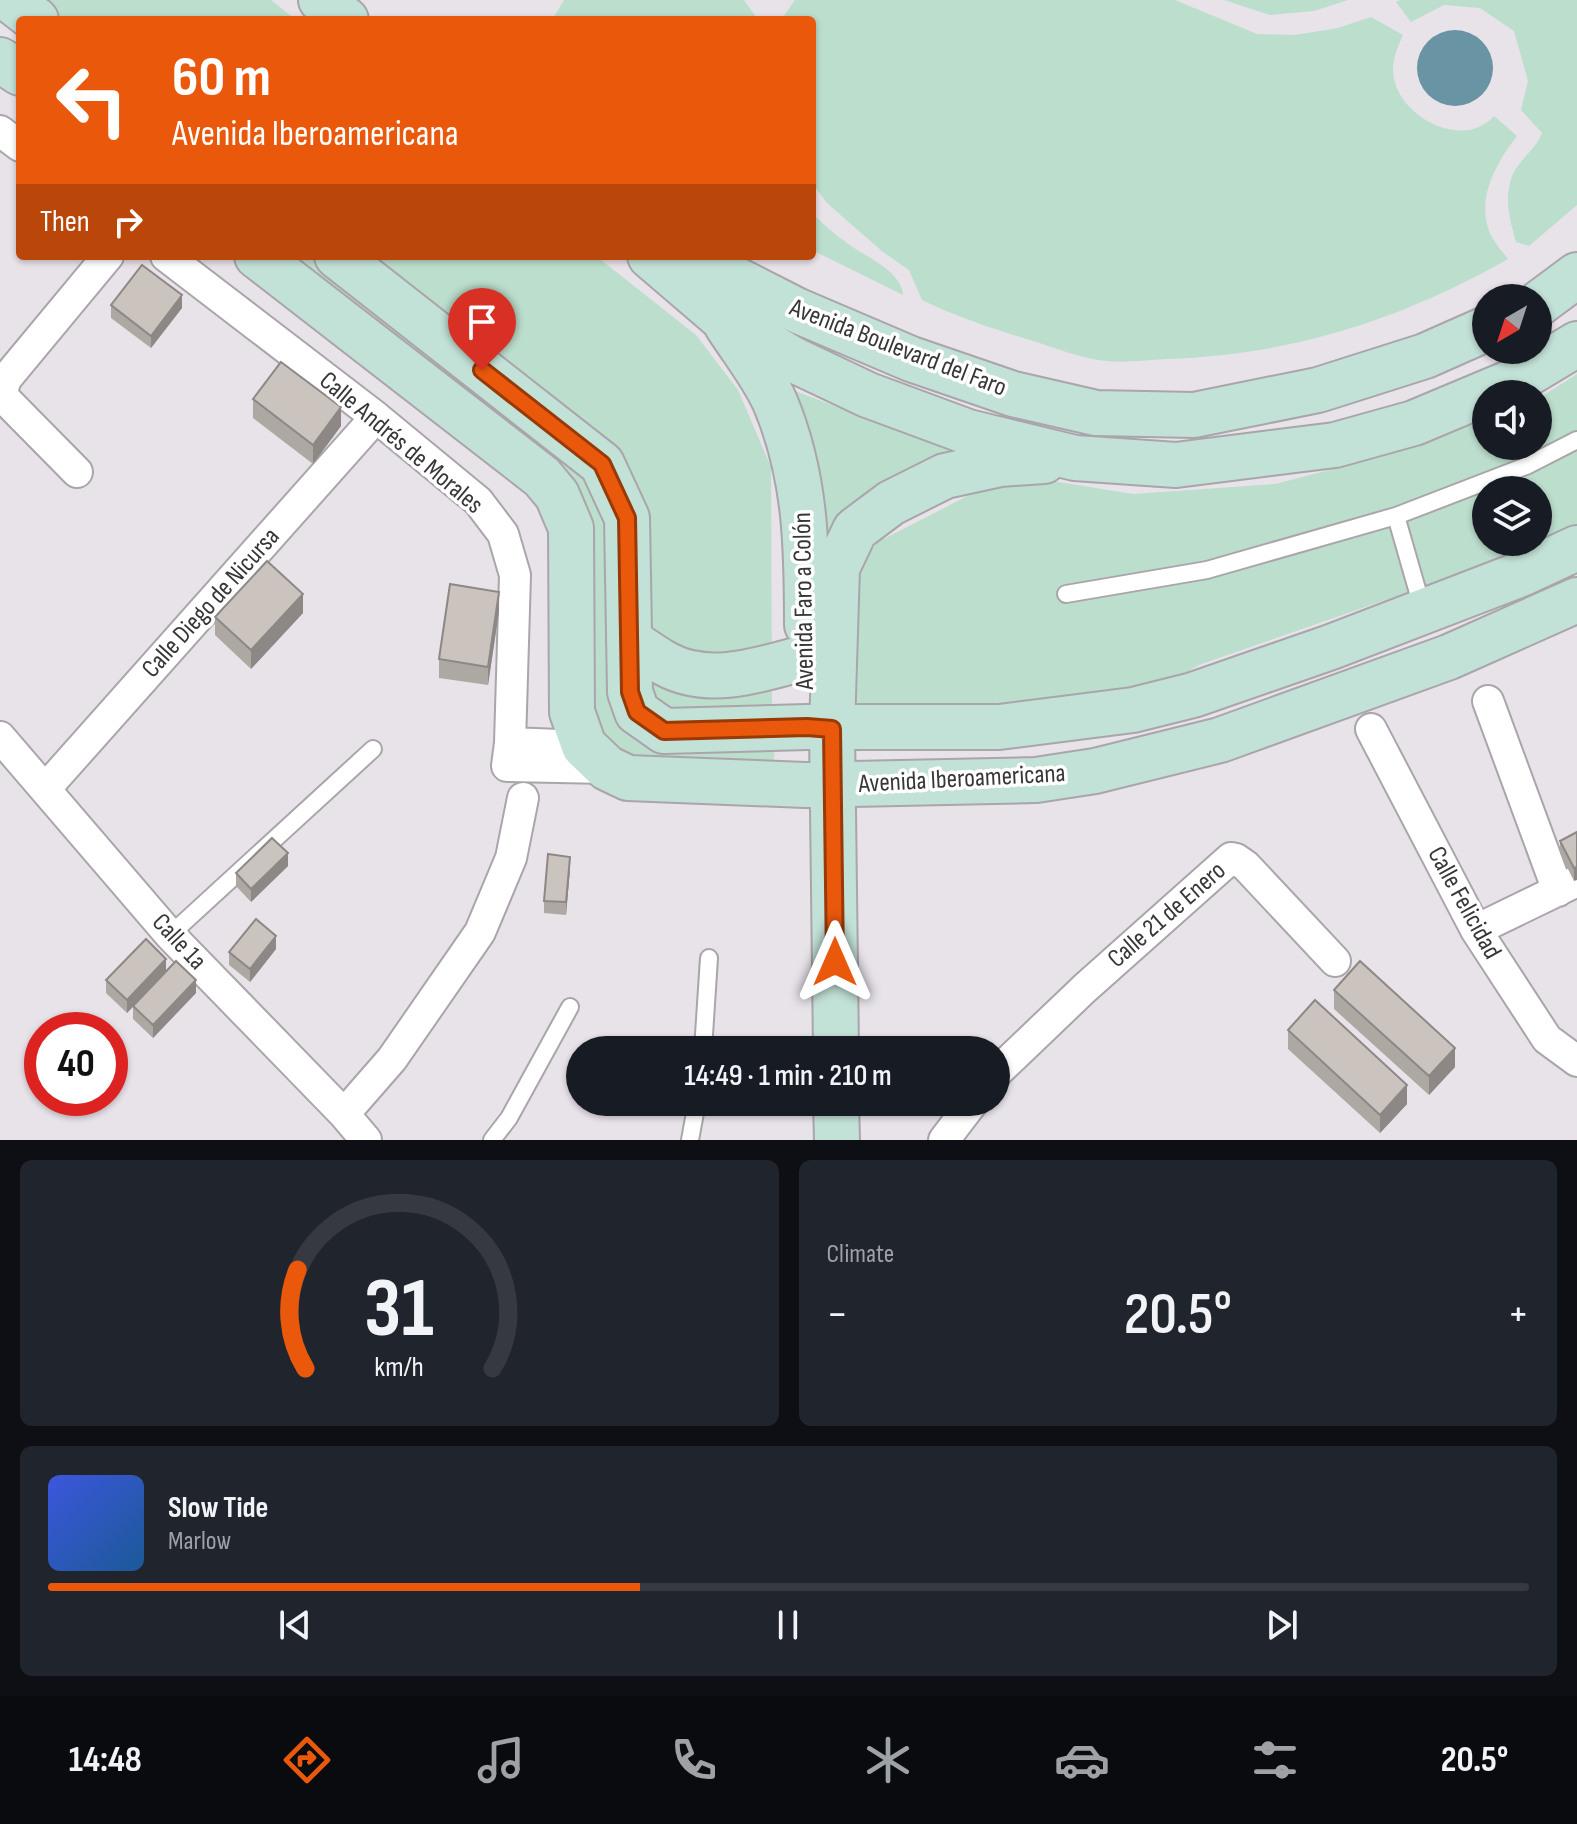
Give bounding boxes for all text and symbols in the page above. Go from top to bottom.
text: 60 m [172,45,271,112]
icon: left [40,48,144,152]
text: Avenida Iberoamericana [172,113,459,156]
icon: right [106,200,150,244]
text: Then [40,204,90,240]
north arrow [1472,284,1552,364]
map controls [1472,284,1552,556]
pin [448,288,516,370]
street label: Avenida Boulevard del Faro [784,292,1011,404]
icon: arrive [460,300,504,344]
street label: Calle Andrés de Morales [313,365,489,521]
button: sound [1472,380,1552,460]
button: layers [1472,476,1552,556]
street label: Avenida Faro a Colón [787,512,821,691]
street label: Calle Diego de Nicursa [136,522,286,684]
street label: Avenida Iberoamericana [857,758,1066,800]
street label: Calle Felicidad [1420,841,1508,965]
street label: Calle 21 de Enero [1102,855,1232,975]
street label: Calle 1a [145,907,213,977]
position arrow [793,920,877,1004]
speed limit sign: 40 [24,1012,128,1116]
text: 14:49 · 1 min · 210 m [684,1058,892,1094]
text: Climate [827,1239,894,1270]
text: 31 [364,1260,434,1360]
text: 20.5° [1124,1279,1232,1351]
text: − [827,1288,848,1341]
text: + [1507,1288,1529,1341]
text: km/h [375,1350,424,1385]
text: Slow Tide [168,1490,268,1526]
text: Marlow [168,1526,231,1557]
icon: previous [273,1603,317,1647]
icon: pause [766,1603,810,1647]
icon: next [1260,1603,1304,1647]
icon: directions [279,1732,335,1788]
icon: music [473,1732,529,1788]
icon: phone [666,1732,722,1788]
icon: climate [860,1732,916,1788]
icon: car [1054,1732,1110,1788]
icon: filters [1247,1732,1303,1788]
text: 14:48 [69,1739,142,1782]
text: 20.5° [1441,1739,1508,1782]

